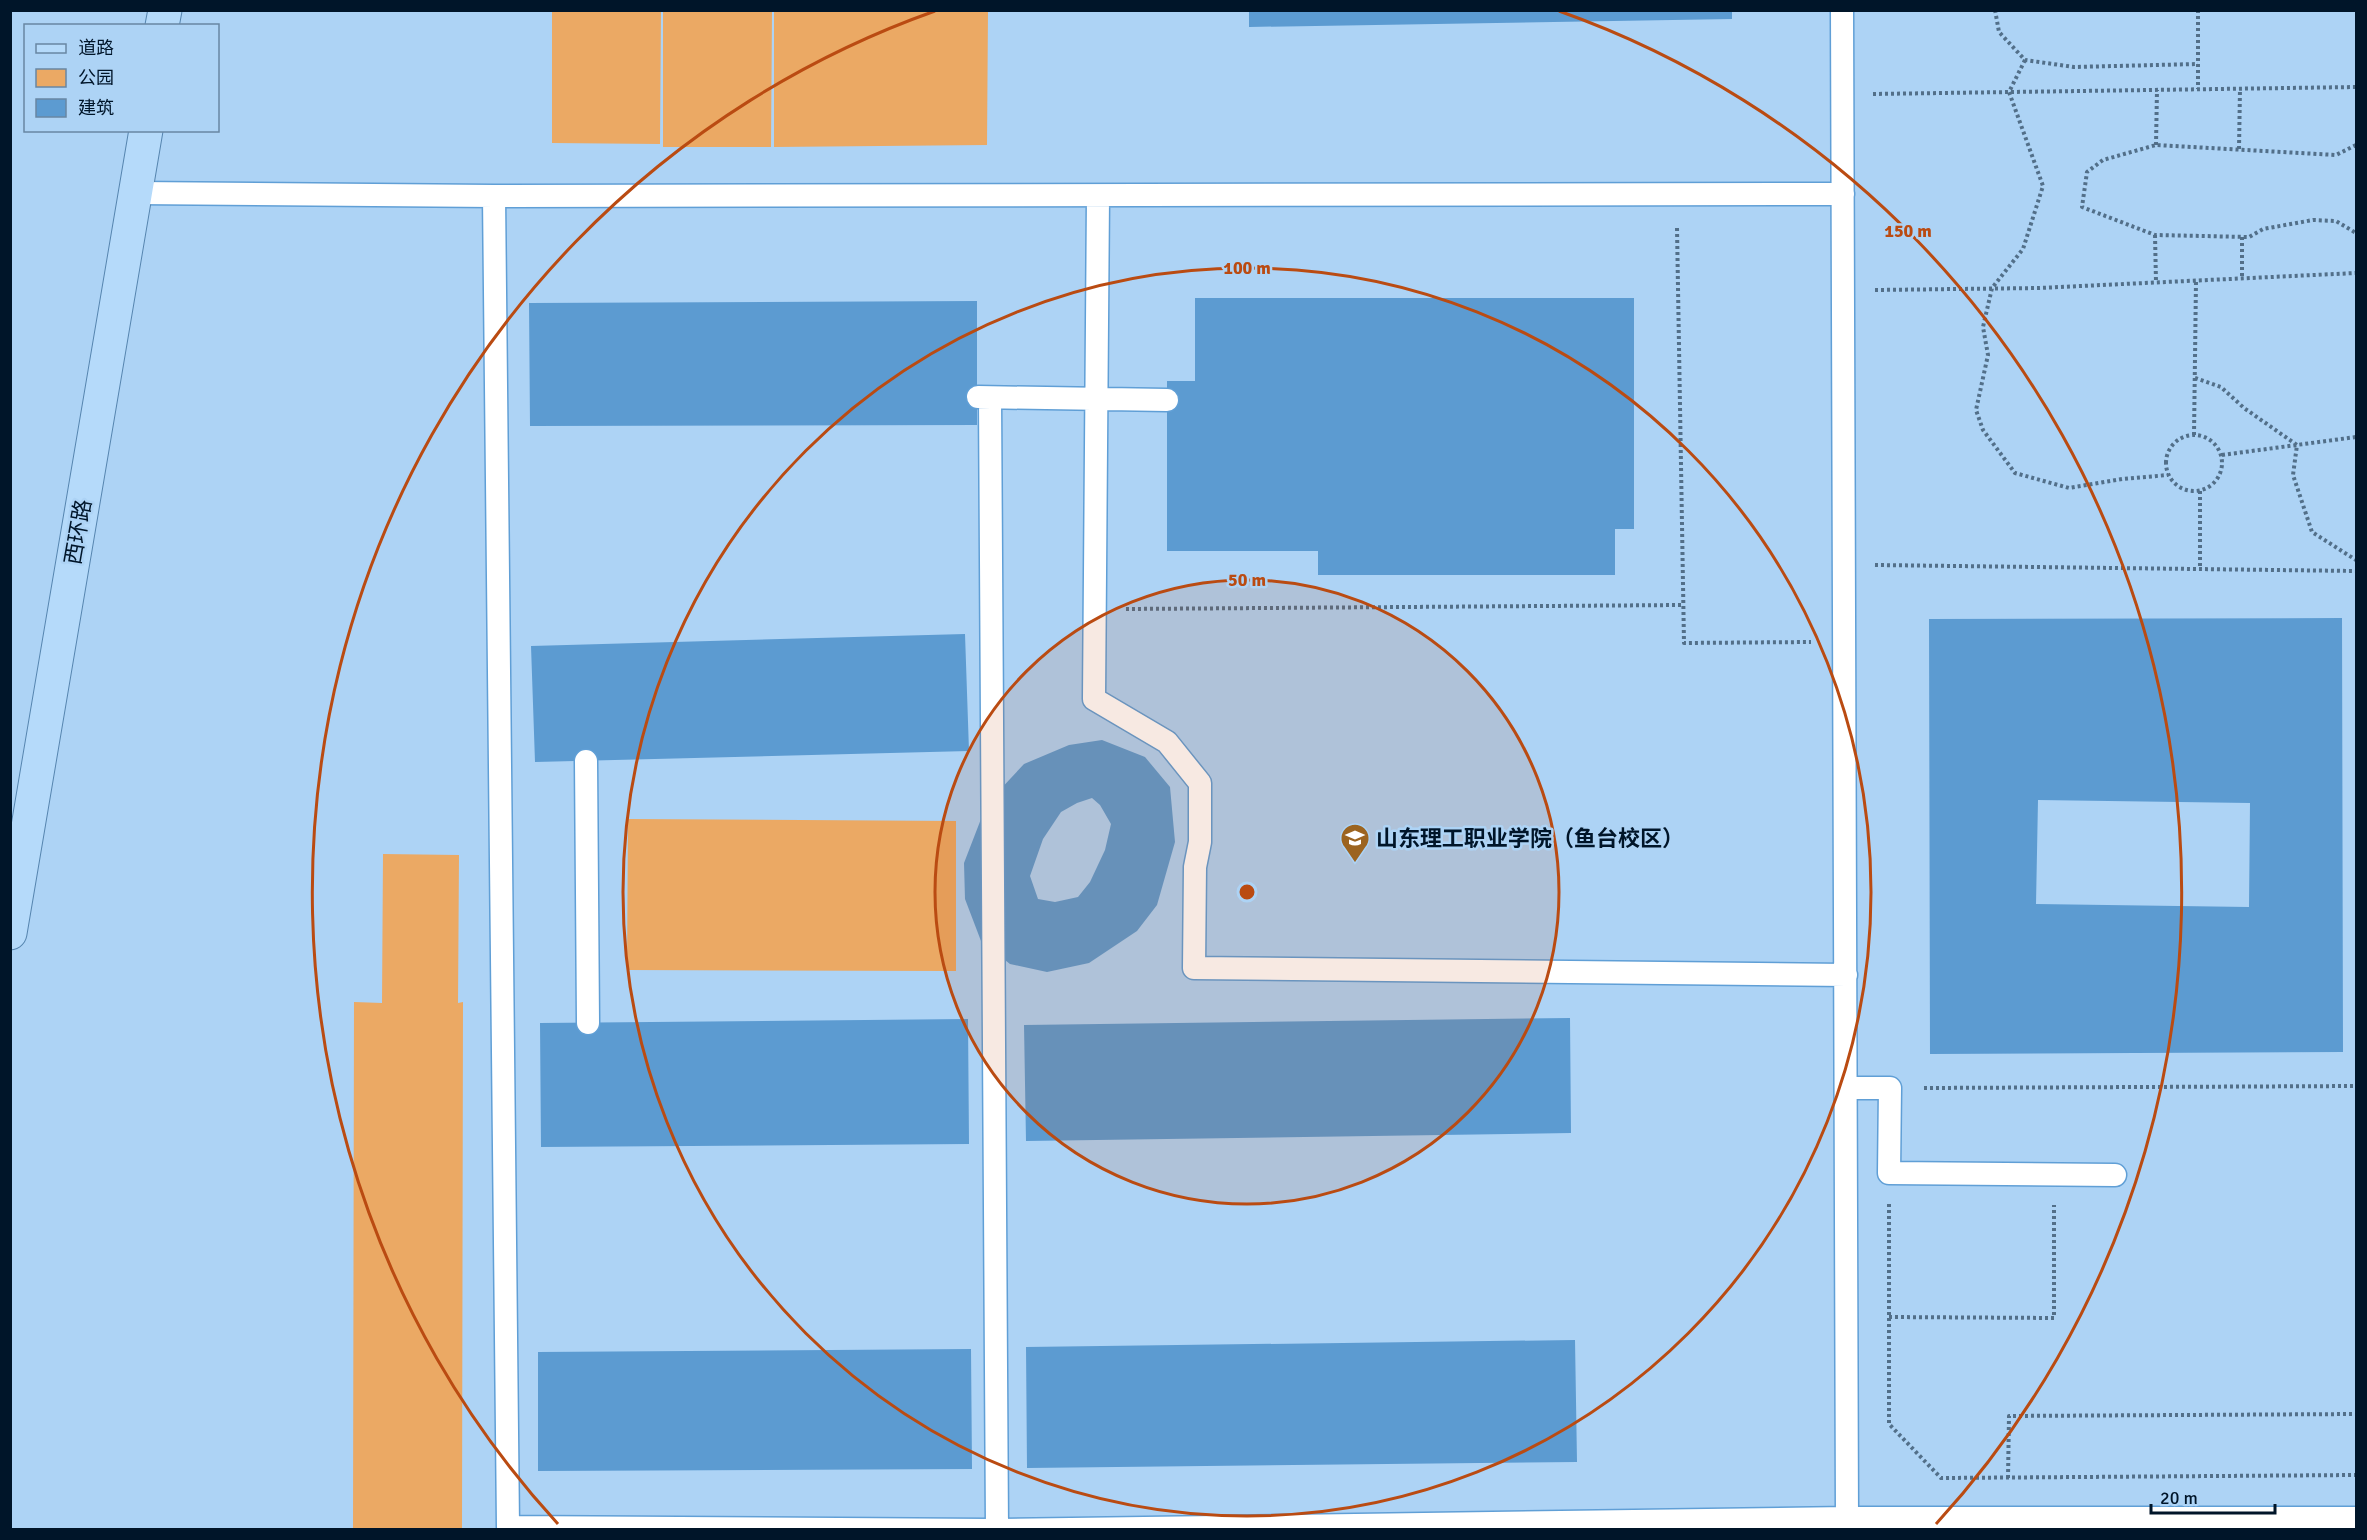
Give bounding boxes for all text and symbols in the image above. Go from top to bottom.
legend [24,24,219,132]
text: 道路 [78,37,114,59]
text: 公园 [78,67,114,89]
text: 建筑 [78,97,114,119]
text: 150 m [1884,220,1932,242]
text: 100 m [1223,257,1271,279]
street label: 西环路 [59,497,97,567]
text: 50 m [1228,569,1266,591]
school or university icon: 山东理工职业学院（鱼台校区） [1339,822,1371,864]
place label: 山东理工职业学院（鱼台校区） [1376,825,1684,852]
centre of rings [1237,882,1257,902]
scale bar [2151,1477,2276,1515]
text: 20 m [2160,1487,2198,1509]

